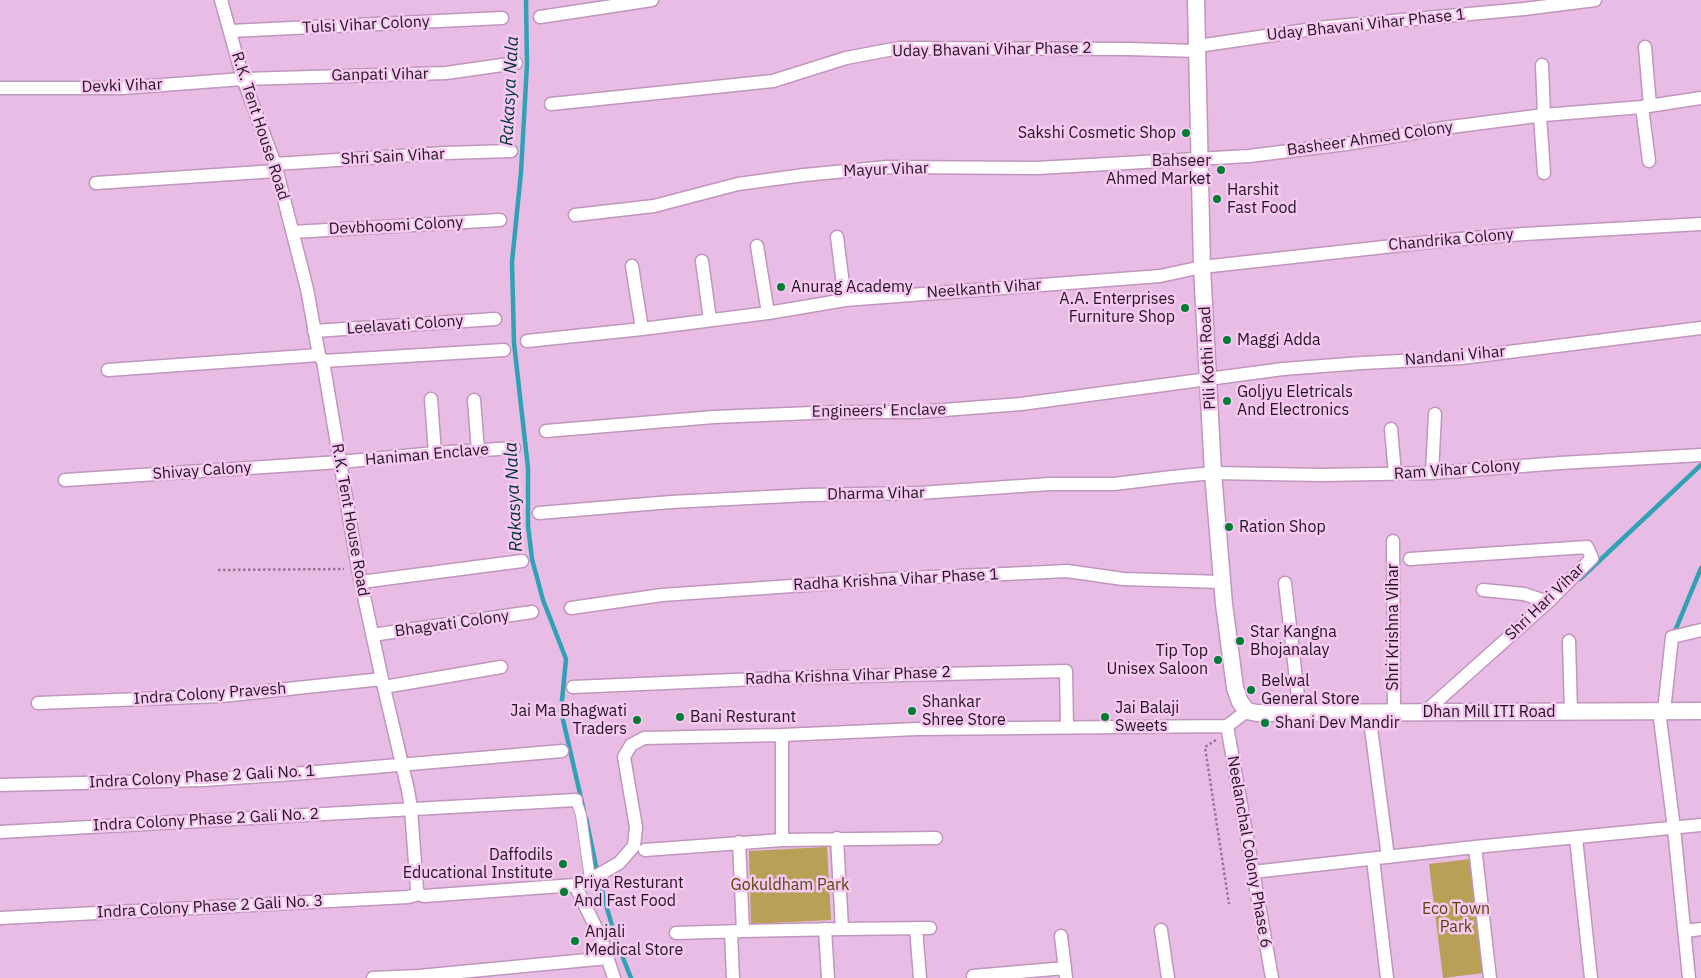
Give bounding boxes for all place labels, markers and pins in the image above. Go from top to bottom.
place label: Sakshi Cosmetic Shop [1018,123,1176,143]
marker: Sakshi Cosmetic Shop [1180,127,1192,139]
place label: Bahseer Ahmed Market [1106,151,1211,189]
marker: Bahseer Ahmed Market [1215,164,1227,176]
place label: Harshit Fast Food [1227,180,1297,218]
marker: Harshit Fast Food [1211,193,1223,205]
place label: Anurag Academy [791,277,913,297]
marker: Anurag Academy [775,281,787,293]
place label: A.A. Enterprises Furniture Shop [1059,289,1175,327]
marker: A.A. Enterprises Furniture Shop [1179,302,1191,314]
place label: Maggi Adda [1237,330,1321,350]
marker: Maggi Adda [1221,334,1233,346]
place label: Goljyu Eletricals And Electronics [1237,382,1353,420]
marker: Goljyu Eletricals And Electronics [1221,395,1233,407]
place label: Ration Shop [1239,517,1326,537]
marker: Ration Shop [1223,521,1235,533]
place label: Star Kangna Bhojanalay [1250,622,1337,660]
marker: Star Kangna Bhojanalay [1234,635,1246,647]
place label: Tip Top Unisex Saloon [1107,641,1208,679]
marker: Tip Top Unisex Saloon [1212,654,1224,666]
place label: Belwal General Store [1261,671,1360,709]
marker: Belwal General Store [1245,684,1257,696]
place label: Shankar Shree Store [922,692,1006,730]
place label: Jai Balaji Sweets [1115,698,1179,736]
place label: Jai Ma Bhagwati Traders [510,701,627,739]
marker: Shankar Shree Store [906,705,918,717]
place label: Bani Resturant [690,707,796,727]
marker: Bani Resturant [674,711,686,723]
marker: Jai Balaji Sweets [1099,711,1111,723]
place label: Shani Dev Mandir [1275,713,1400,733]
marker: Jai Ma Bhagwati Traders [631,714,643,726]
marker: Shani Dev Mandir [1259,717,1271,729]
place label: Daffodils Educational Institute [403,845,553,883]
marker: Daffodils Educational Institute [557,858,569,870]
place label: Priya Resturant And Fast Food [574,873,684,911]
marker: Priya Resturant And Fast Food [558,886,570,898]
place label: Anjali Medical Store [585,922,683,960]
marker: Anjali Medical Store [569,935,581,947]

